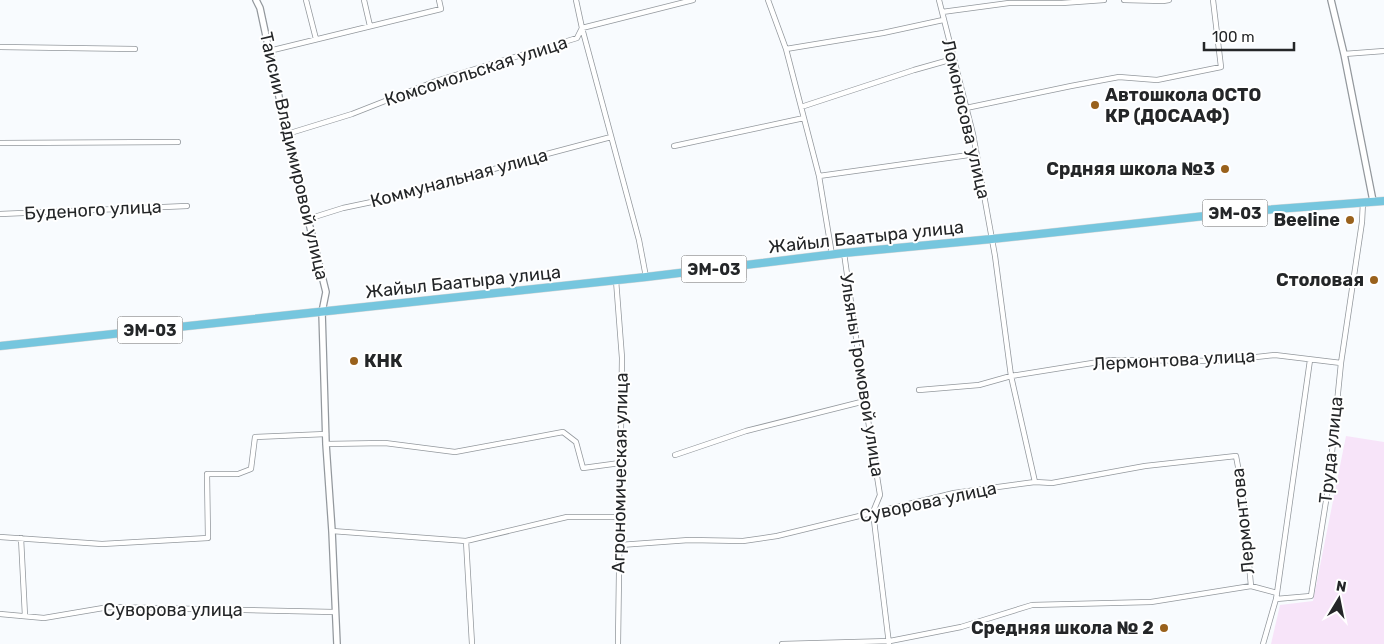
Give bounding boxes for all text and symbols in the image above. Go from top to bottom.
scale bar [1204,20,1294,52]
text: 100 m [1212,28,1254,46]
street label: Таисии Владимировой улица [255,30,333,282]
street label: Комсомольская улица [382,31,570,111]
street label: Ломоносова улица [937,37,995,201]
place label: Автошкола ОСТО КР (ДОСААФ) [1105,84,1261,127]
marker: Автошкола ОСТО КР (ДОСААФ) [1089,99,1101,111]
street label: Коммунальная улица [368,144,550,212]
place label: Срдняя школа №3 [1046,158,1215,180]
marker: Срдняя школа №3 [1219,163,1231,175]
street label: Буденого улица [24,195,162,225]
road number: ЭМ-03 [1202,200,1268,227]
place label: Beeline [1273,209,1340,231]
marker: Beeline [1344,214,1356,226]
street label: Жайыл Баатыра улица [767,216,965,258]
road number: ЭМ-03 [682,255,746,282]
street label: Жайыл Баатыра улица [364,261,562,303]
place label: Столовая [1276,269,1364,291]
street label: Ульяны Громовой улица [835,272,889,478]
marker: Столовая [1368,274,1380,286]
road number: ЭМ-03 [118,316,182,344]
street label: Лермонтова улица [1092,345,1256,375]
place label: КНК [364,350,403,372]
marker: КНК [348,355,360,367]
street label: Агрономическая улица [607,372,633,574]
street label: Труда улица [1314,395,1348,505]
street label: Лермонтова [1226,467,1260,575]
street label: Суворова улица [857,477,999,527]
north arrow [1314,574,1364,624]
text: N [1335,577,1348,596]
street label: Суворова улица [103,599,243,621]
place label: Средняя школа № 2 [971,617,1154,639]
marker: Средняя школа № 2 [1158,622,1170,634]

